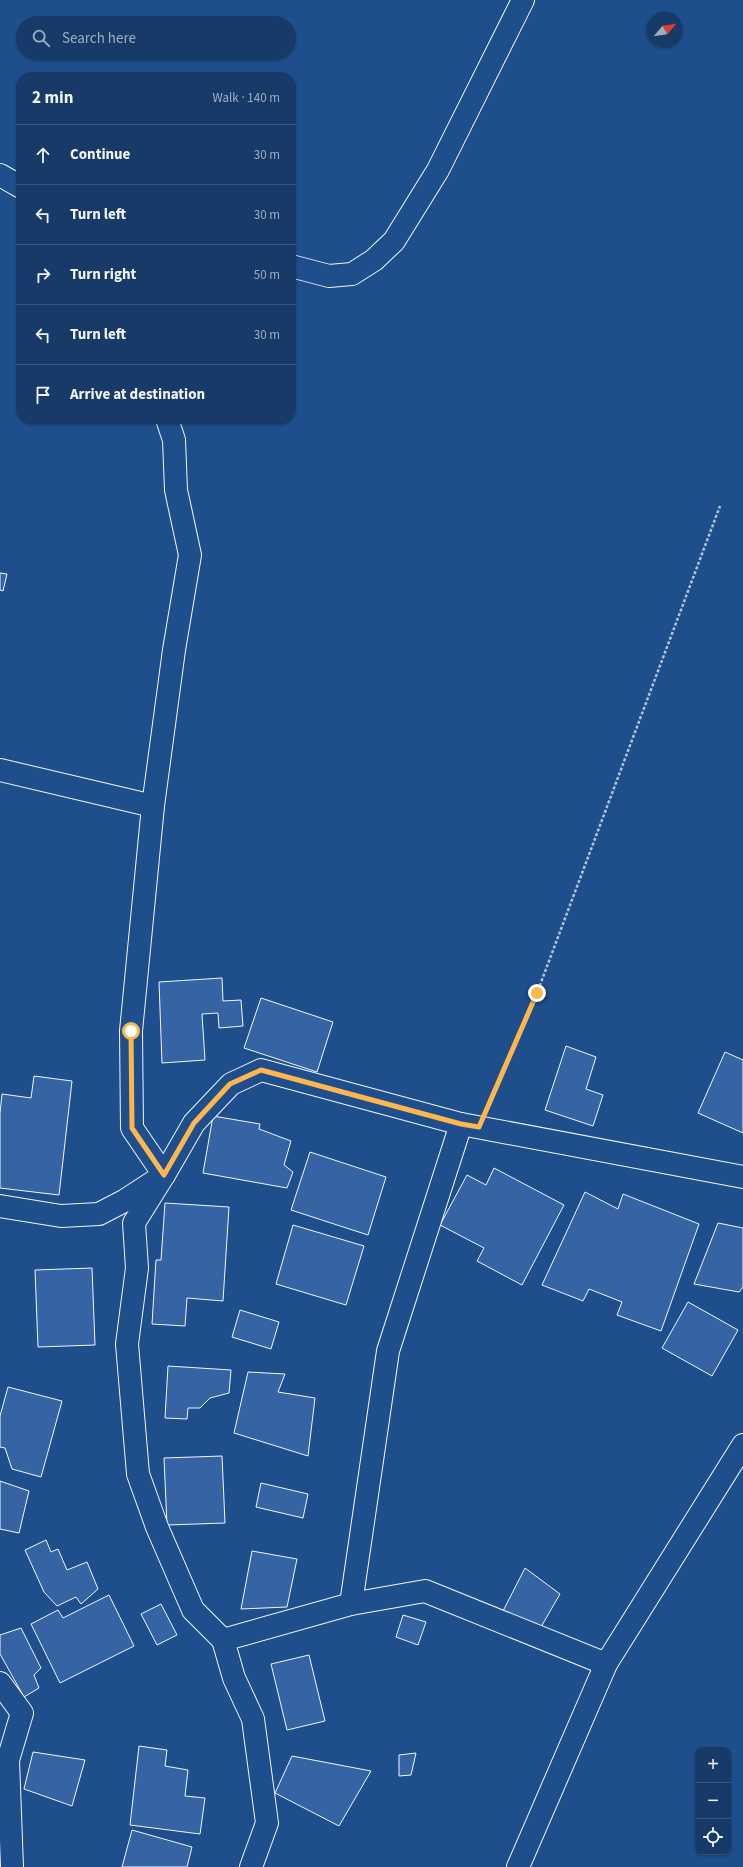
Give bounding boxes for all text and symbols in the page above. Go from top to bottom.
north arrow [647,12,683,48]
search box [16,16,296,60]
icon: search [30,27,52,49]
text: Search here [62,28,136,49]
text: 2 min [32,86,73,110]
text: Walk · 140 m [212,89,280,107]
icon: ahead [32,144,54,166]
text: Continue [70,144,130,165]
text: 30 m [254,146,280,164]
icon: left [32,204,54,226]
text: Turn left [70,204,126,225]
text: 30 m [254,206,280,224]
icon: right [32,264,54,286]
text: Turn right [70,264,136,285]
text: 50 m [254,266,280,284]
icon: left [32,324,54,346]
text: Turn left [70,324,126,345]
text: 30 m [254,326,280,344]
icon: arrive [32,384,54,406]
text: Arrive at destination [70,384,205,405]
route end [528,984,546,1002]
route start [122,1022,140,1040]
map controls [695,1747,731,1855]
button: + [695,1747,731,1783]
button: − [695,1783,731,1819]
button: locate [695,1819,731,1855]

